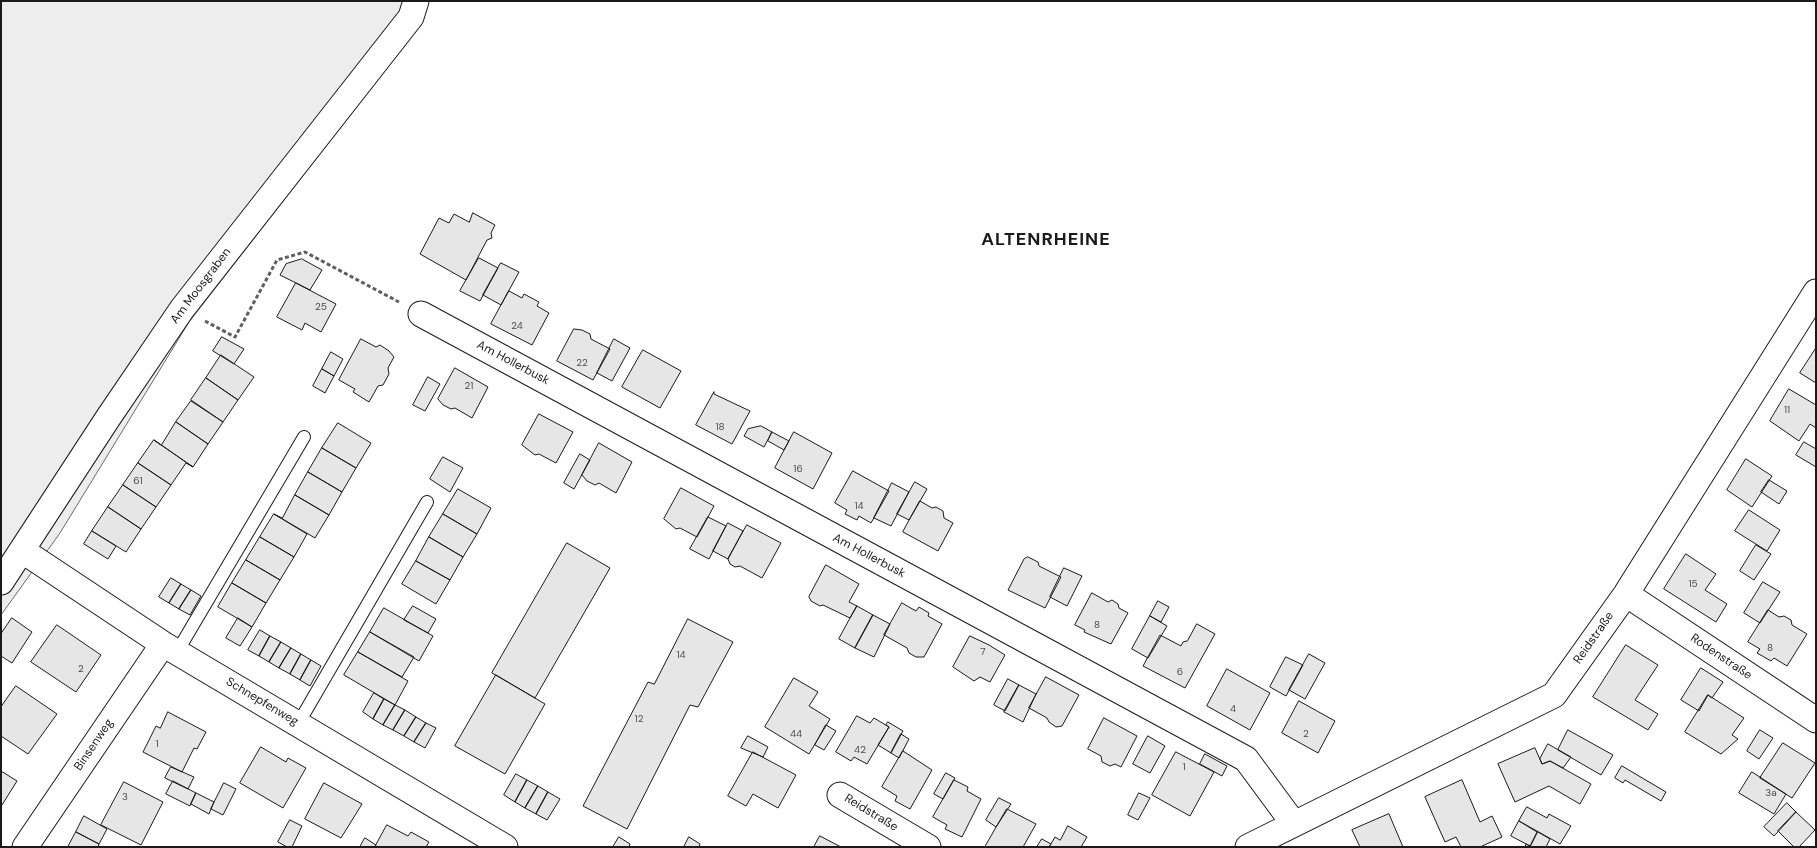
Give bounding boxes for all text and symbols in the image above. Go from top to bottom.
district label: ALTENRHEINE [980,229,1112,251]
street label: Am Moosgraben [168,245,234,327]
house number: 25 [315,301,327,313]
house number: 24 [511,320,523,332]
street label: Am Hollerbusk [474,338,552,388]
house number: 22 [576,357,588,369]
house number: 21 [465,380,473,392]
house number: 11 [1784,404,1790,416]
house number: 18 [715,421,725,433]
house number: 16 [793,463,803,475]
house number: 61 [133,475,143,487]
house number: 14 [854,500,864,512]
street label: Am Hollerbusk [830,531,908,581]
house number: 15 [1688,578,1698,590]
street label: Reidstraße [1571,609,1617,667]
house number: 8 [1094,619,1100,631]
street label: Rodenstraße [1687,631,1755,683]
house number: 8 [1767,642,1773,654]
house number: 7 [980,646,986,658]
house number: 14 [676,649,686,661]
house number: 2 [78,663,84,675]
house number: 6 [1177,666,1183,678]
street label: Schnepfenweg [223,675,301,729]
house number: 4 [1230,703,1236,715]
house number: 12 [635,713,643,725]
street label: Binsenweg [71,716,117,774]
house number: 44 [790,728,802,740]
house number: 2 [1303,728,1309,740]
house number: 1 [155,738,159,750]
house number: 42 [854,744,866,756]
house number: 1 [1182,761,1186,773]
house number: 3a [1765,787,1777,799]
house number: 3 [122,791,128,803]
street label: Reidstraße [842,791,900,835]

